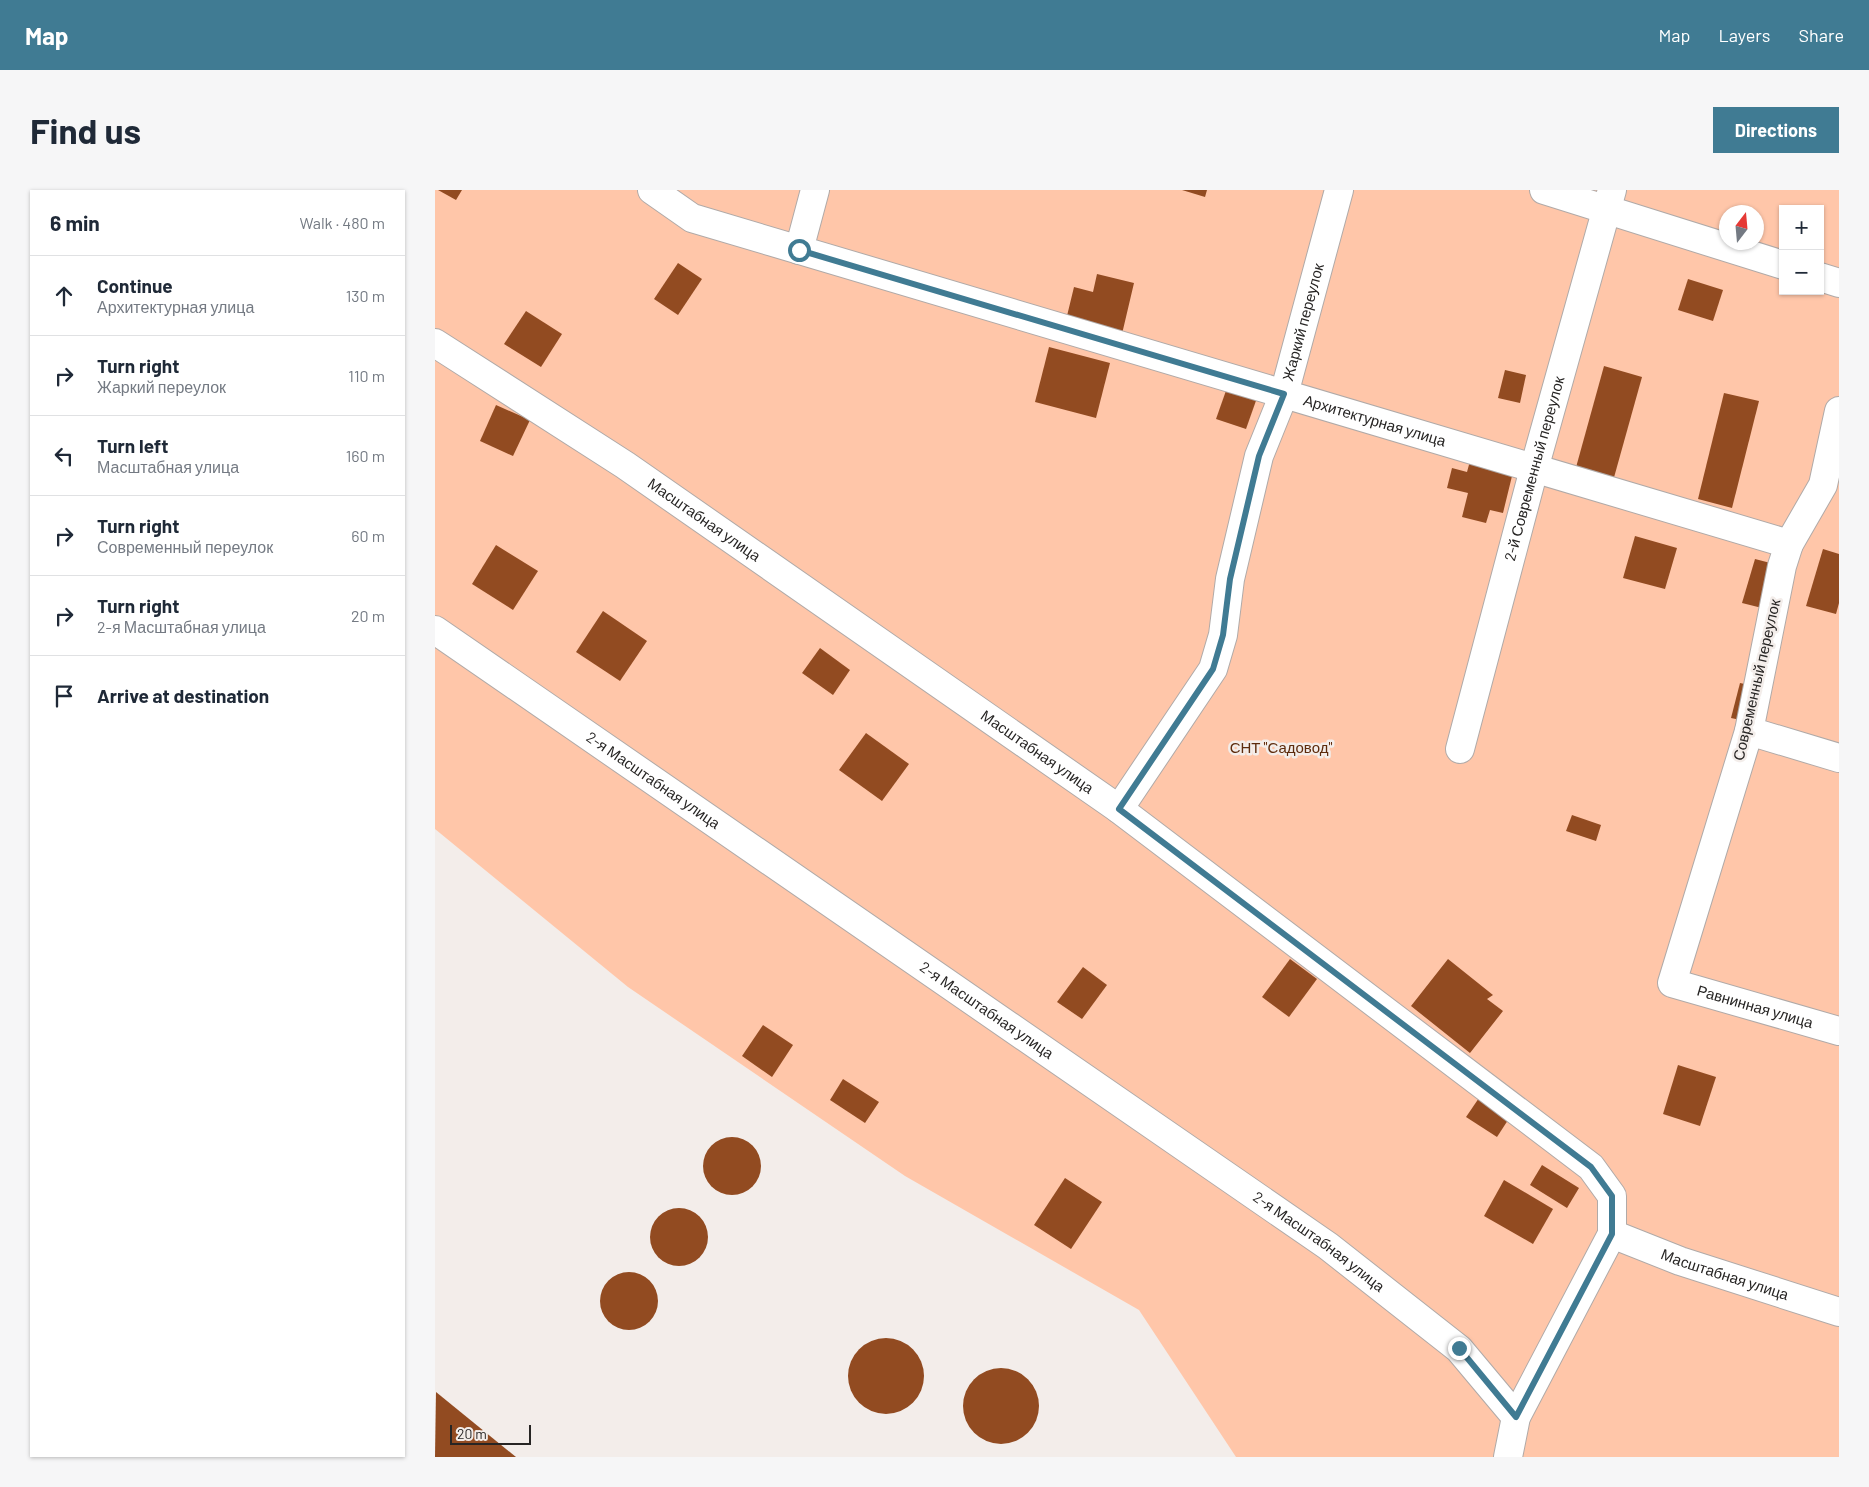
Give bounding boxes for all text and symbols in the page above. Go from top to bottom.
text: Map [25,21,68,50]
text: Map [1658,24,1690,46]
text: Layers [1718,24,1771,46]
text: Share [1799,24,1844,46]
button: Directions [1713,107,1839,153]
text: Find us [30,109,141,151]
north arrow [1719,205,1764,250]
map controls [1779,205,1824,295]
button: + [1779,205,1824,250]
text: 6 min [50,210,100,235]
text: Walk · 480 m [299,213,385,232]
route start [788,239,811,262]
button: − [1779,250,1824,295]
street label: Жаркий переулок [1278,261,1327,383]
text: Continue [97,274,173,297]
icon: ahead [50,282,78,310]
text: 130 m [346,286,385,305]
text: Архитектурная улица [97,297,254,316]
text: Turn right [97,354,179,377]
icon: right [50,362,78,390]
text: 110 m [348,366,385,385]
street label: 2-й Современный переулок [1500,374,1568,563]
text: Жаркий переулок [97,377,226,396]
street label: Архитектурная улица [1302,390,1449,450]
text: Turn left [97,434,168,457]
icon: left [50,442,78,470]
text: 160 m [346,446,385,465]
text: Масштабная улица [97,457,239,476]
street label: Масштабная улица [645,474,765,565]
text: Turn right [97,514,179,537]
icon: right [50,522,78,550]
text: 60 m [351,526,385,545]
text: Современный переулок [97,537,273,556]
text: Turn right [97,594,179,617]
street label: Современный переулок [1729,597,1783,762]
icon: right [50,602,78,630]
text: 20 m [351,606,385,625]
text: 2-я Масштабная улица [97,617,266,636]
icon: arrive [50,682,78,710]
text: Arrive at destination [97,684,269,707]
street label: Масштабная улица [978,706,1098,797]
street label: 2-я Масштабная улица [583,727,725,832]
park label: СНТ "Садовод" [1230,738,1332,756]
street label: 2-я Масштабная улица [917,957,1058,1062]
street label: Равнинная улица [1695,981,1816,1031]
street label: 2-я Масштабная улица [1250,1187,1389,1296]
street label: Масштабная улица [1659,1244,1792,1303]
route end [1448,1337,1471,1360]
scale bar [450,1422,531,1445]
text: 20 m [457,1425,487,1442]

